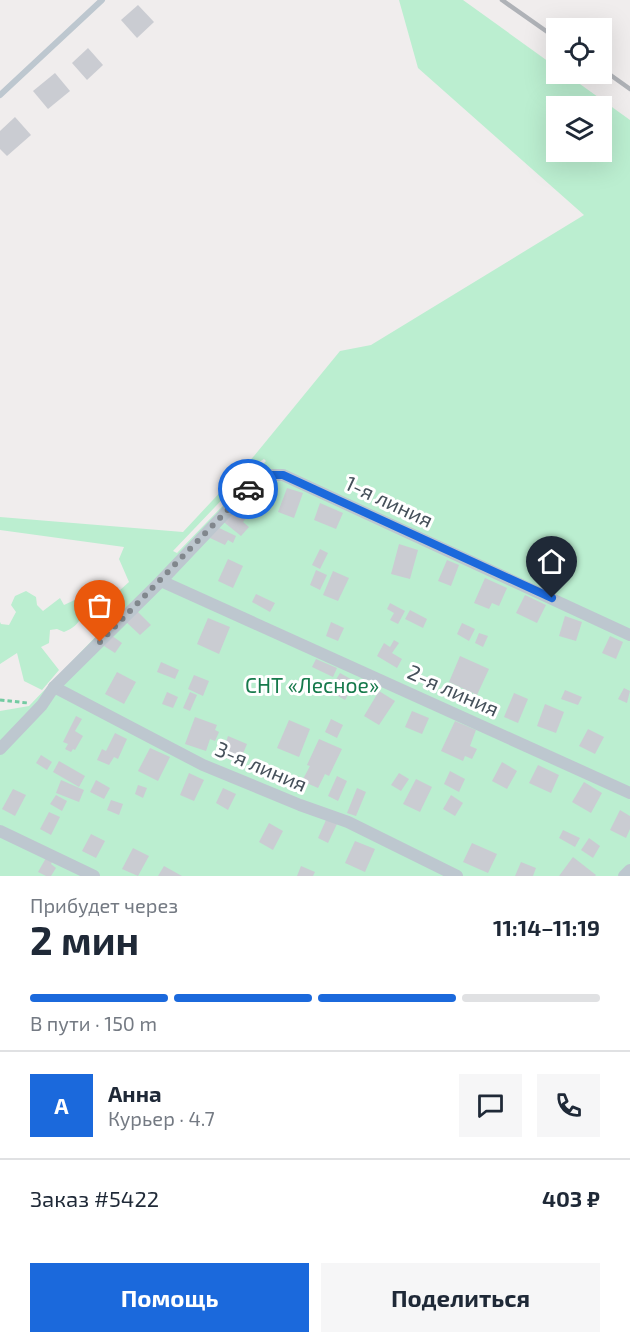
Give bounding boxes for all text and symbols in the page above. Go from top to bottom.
map controls [546,18,612,162]
button: locate [546,18,612,84]
button: layers [546,96,612,162]
courier [218,459,278,519]
street label: 1-я линия [342,469,437,532]
icon: car [232,473,265,506]
pin [526,536,577,598]
icon: home [535,545,568,578]
pin [74,580,125,642]
icon: bag [83,589,116,622]
street label: 2-я линия [404,658,503,721]
park label: СНТ «Лесное» [245,672,379,697]
street label: 3-я линия [212,735,311,796]
text: Прибудет через [30,893,178,917]
text: 11:14–11:19 [493,914,600,940]
text: 2 мин [30,916,139,963]
text: В пути · 150 m [30,1011,157,1035]
button: chat [459,1074,522,1137]
button: phone [537,1074,600,1137]
text: Анна [108,1080,162,1106]
text: А [54,1092,69,1118]
text: Курьер · 4.7 [108,1106,215,1130]
text: Заказ #5422 [30,1185,159,1211]
text: 403 ₽ [542,1185,600,1211]
button: Помощь [30,1263,309,1332]
button: Поделиться [321,1263,600,1332]

